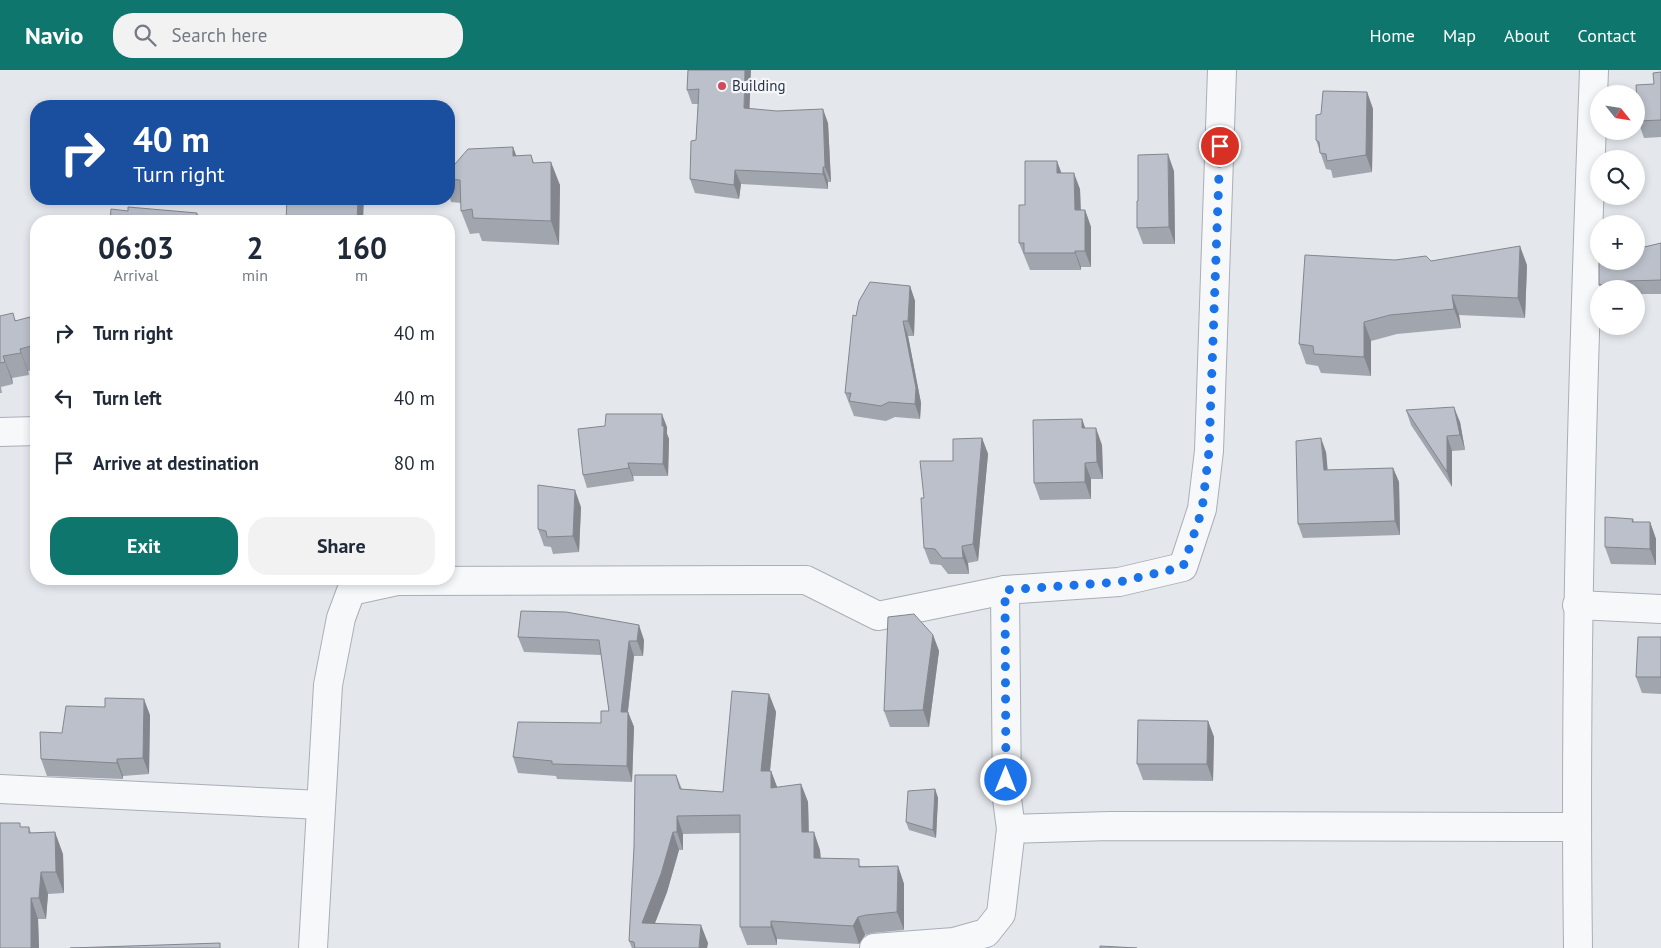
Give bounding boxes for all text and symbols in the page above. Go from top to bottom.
search box [113,13,463,58]
text: Navio [25,20,83,51]
icon: search [131,21,159,49]
text: Search here [171,23,267,47]
text: Home [1369,24,1415,47]
text: Map [1443,24,1476,47]
text: About [1504,24,1550,47]
text: Contact [1578,24,1636,47]
place label: Building [732,76,786,95]
marker: Building [716,80,728,92]
north arrow [1590,85,1645,140]
map controls [1590,85,1645,335]
text: 40 m [133,116,210,162]
icon: right [50,120,115,185]
pin [1199,125,1241,167]
icon: arrive [1206,132,1234,160]
button: search [1590,150,1645,205]
text: Turn right [133,160,225,188]
button: + [1590,215,1645,270]
text: 06:03 [98,228,174,267]
text: 2 [247,228,264,267]
text: 160 [336,228,387,267]
text: Arrival [114,265,158,285]
text: min [242,265,268,285]
text: m [355,265,368,285]
button: − [1590,280,1645,335]
icon: right [50,319,78,347]
text: Turn right [93,321,173,345]
text: 40 m [394,321,435,345]
icon: left [50,384,78,412]
text: Turn left [93,386,162,410]
text: 40 m [394,386,435,410]
icon: arrive [50,449,78,477]
text: Arrive at destination [93,451,259,475]
text: 80 m [394,451,435,475]
button: Exit [50,517,238,575]
button: Share [248,517,435,575]
position arrow [979,753,1031,805]

